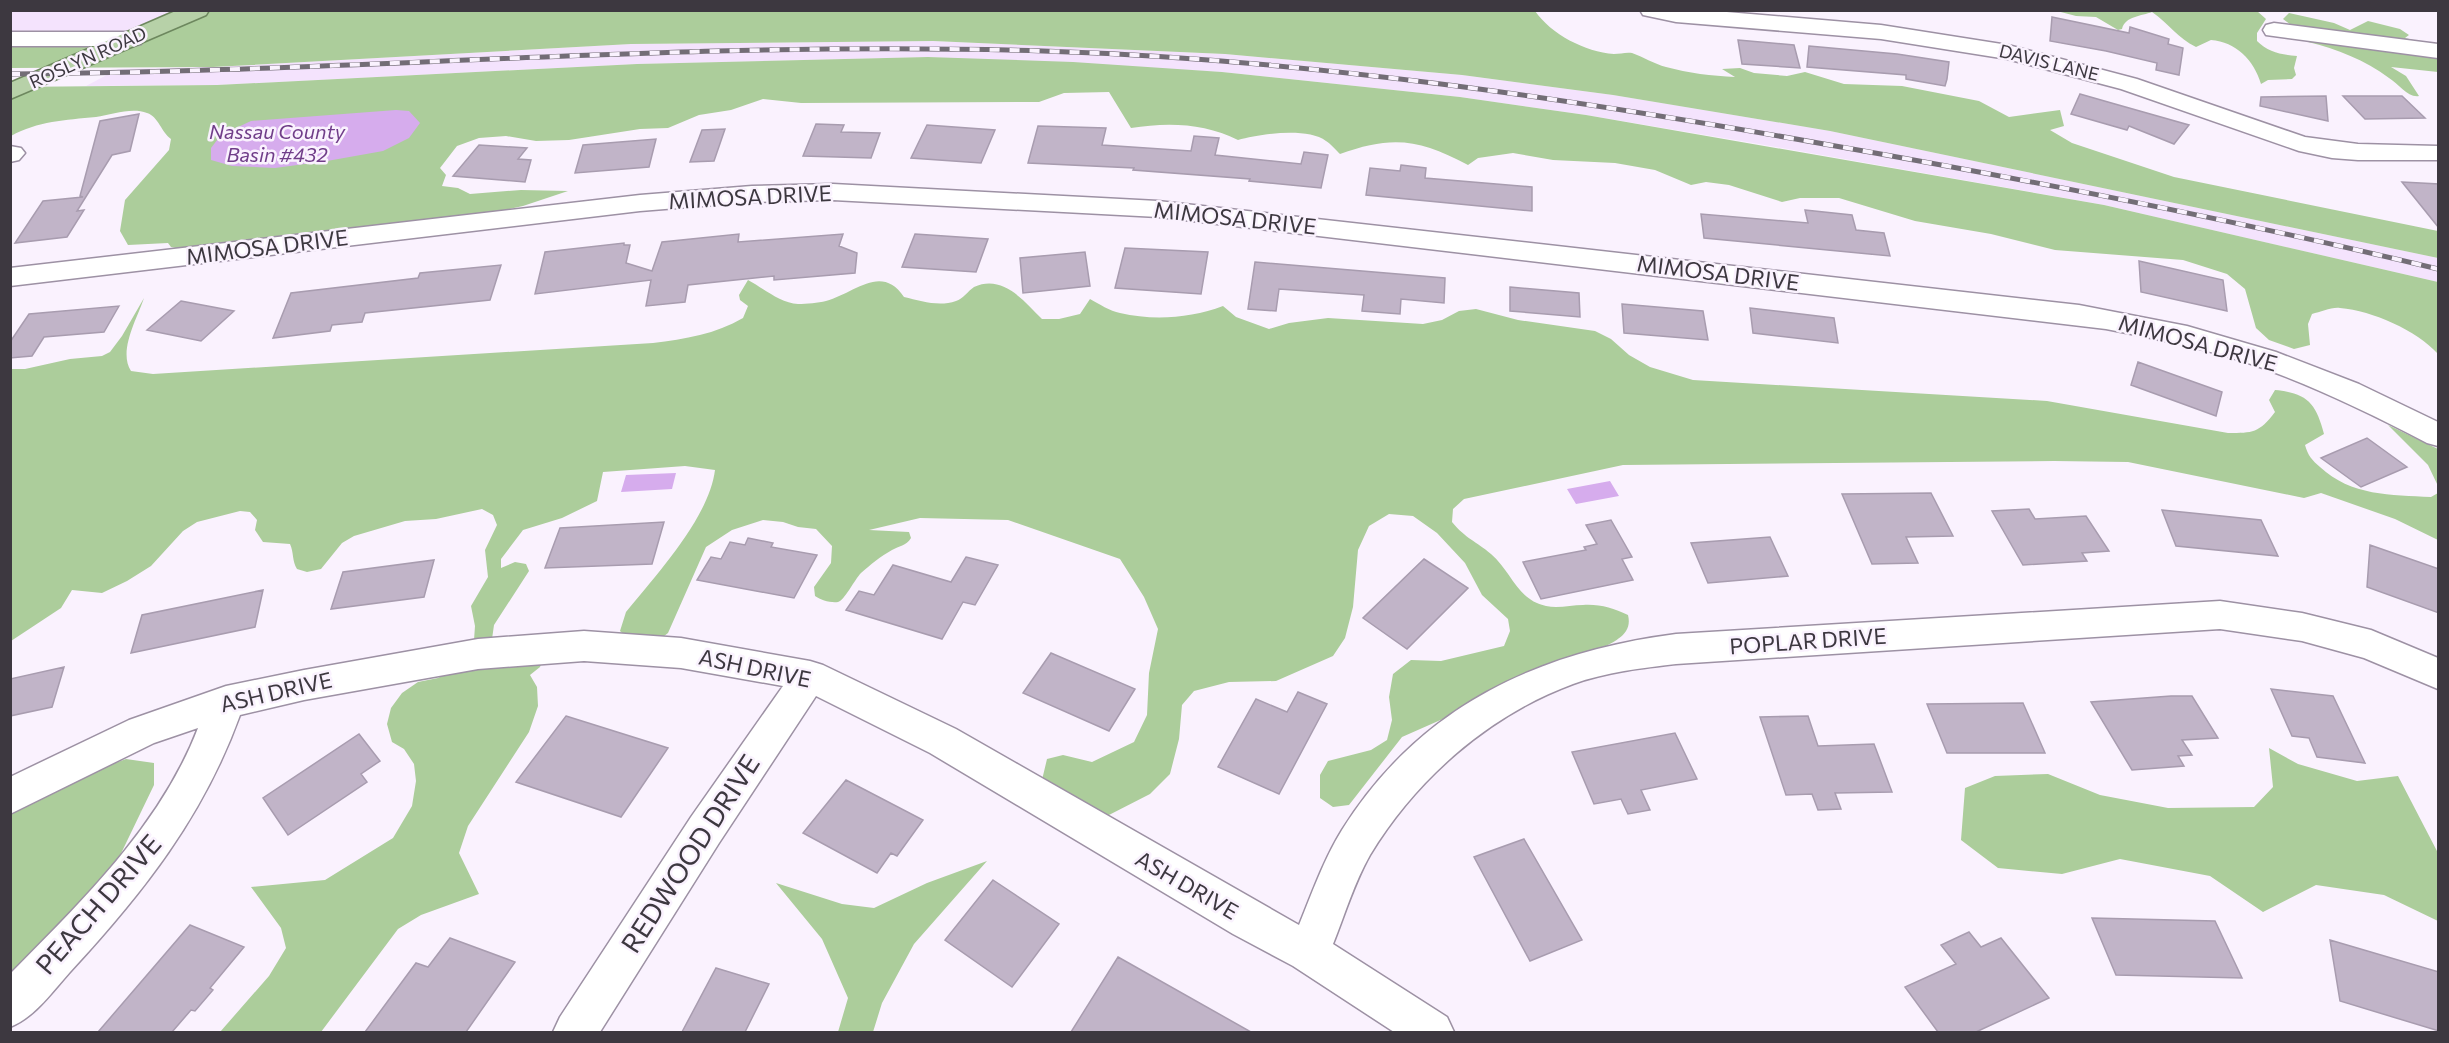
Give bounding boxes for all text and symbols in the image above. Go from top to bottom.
street label: ROSLYN ROAD [26,21,150,93]
street label: DAVIS LANE [1997,39,2101,85]
water label: Nassau County Basin #432 [209,119,346,166]
street label: MIMOSA DRIVE [668,179,832,214]
street label: MIMOSA DRIVE [1152,196,1318,239]
street label: MIMOSA DRIVE [184,223,350,270]
street label: MIMOSA DRIVE [1635,249,1801,296]
street label: MIMOSA DRIVE [2116,308,2281,377]
street label: POPLAR DRIVE [1728,622,1888,659]
street label: ASH DRIVE [697,642,814,693]
street label: ASH DRIVE [217,666,334,717]
street label: REDWOOD DRIVE [613,748,766,958]
street label: PEACH DRIVE [28,827,168,981]
street label: ASH DRIVE [1131,844,1243,925]

